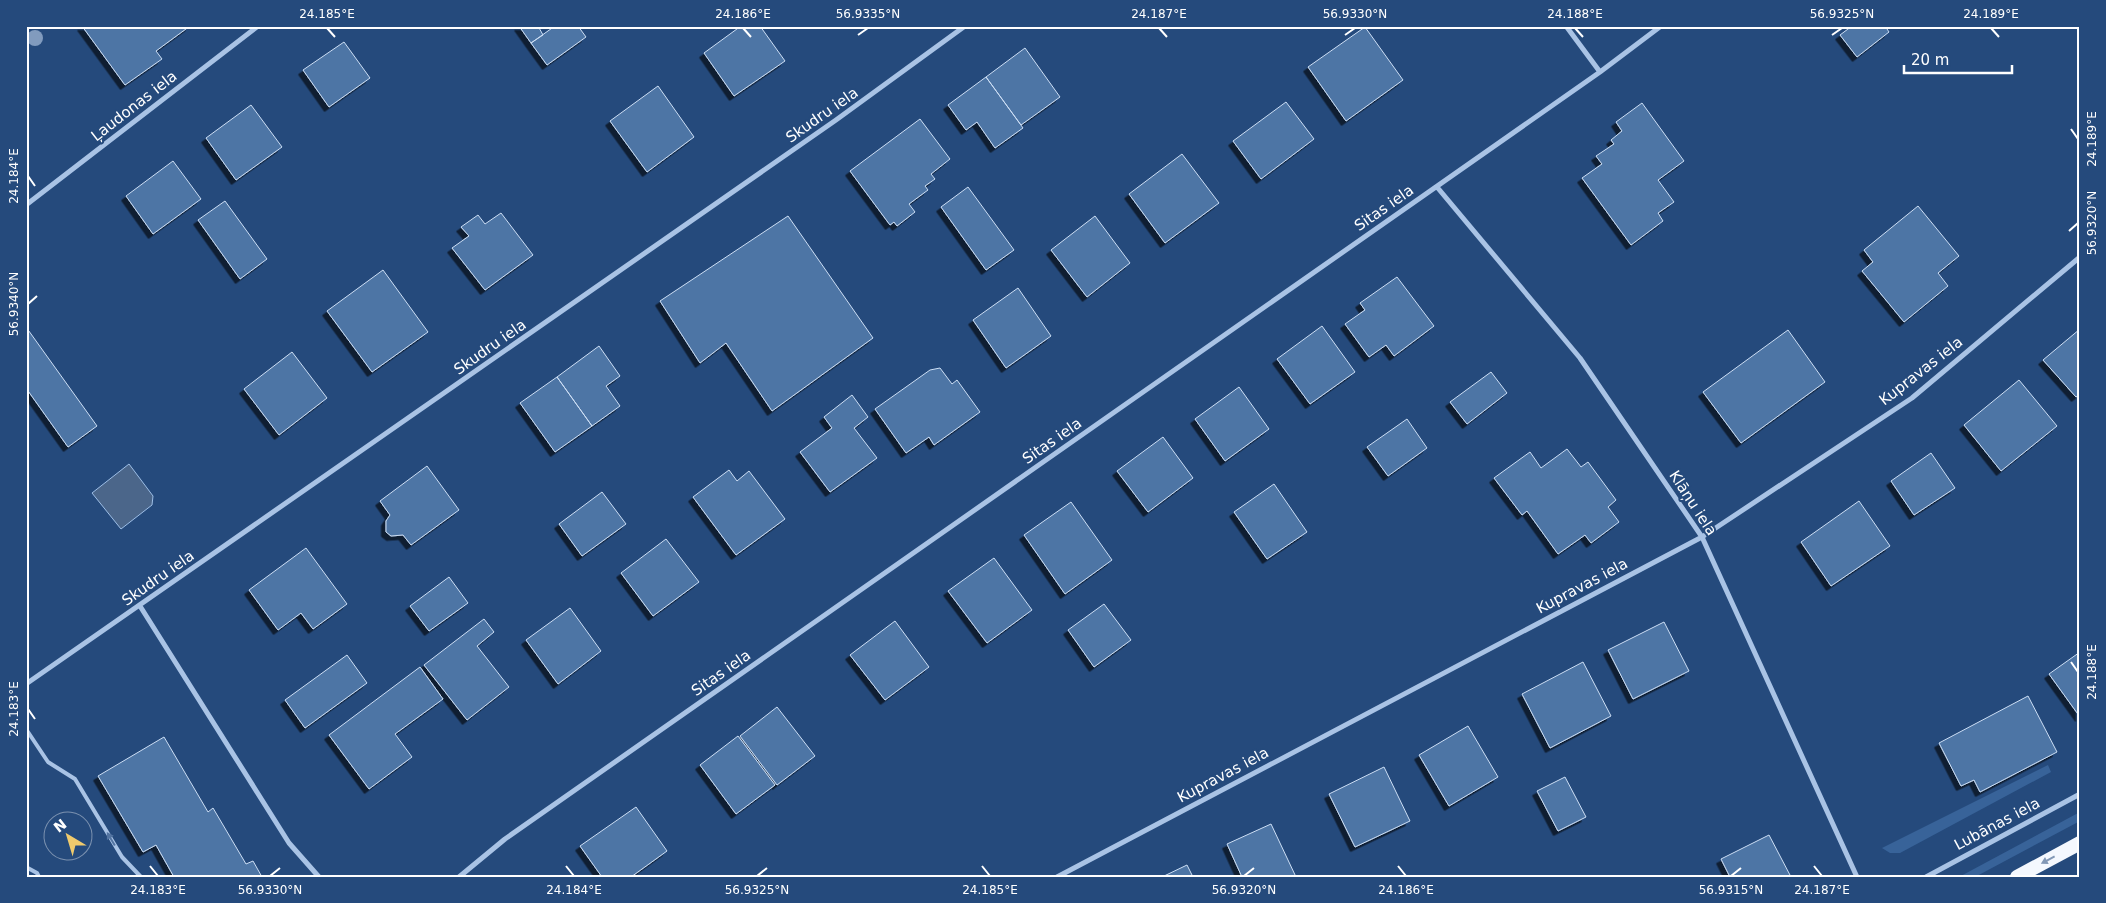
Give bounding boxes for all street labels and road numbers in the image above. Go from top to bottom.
street label: Ļaudonas iela [88,67,180,145]
street label: Skudru iela [782,84,862,146]
street label: Sitas iela [1351,181,1417,235]
street label: Skudru iela [450,316,530,378]
street label: Kupravas iela [1876,333,1966,409]
street label: Sitas iela [1019,414,1085,468]
street label: Klāņu iela [1665,467,1721,539]
street label: Skudru iela [118,547,198,609]
street label: Kupravas iela [1533,554,1631,618]
street label: Sitas iela [688,646,754,700]
street label: Kupravas iela [1174,743,1272,807]
street label: Lubānas iela [1951,794,2043,854]

